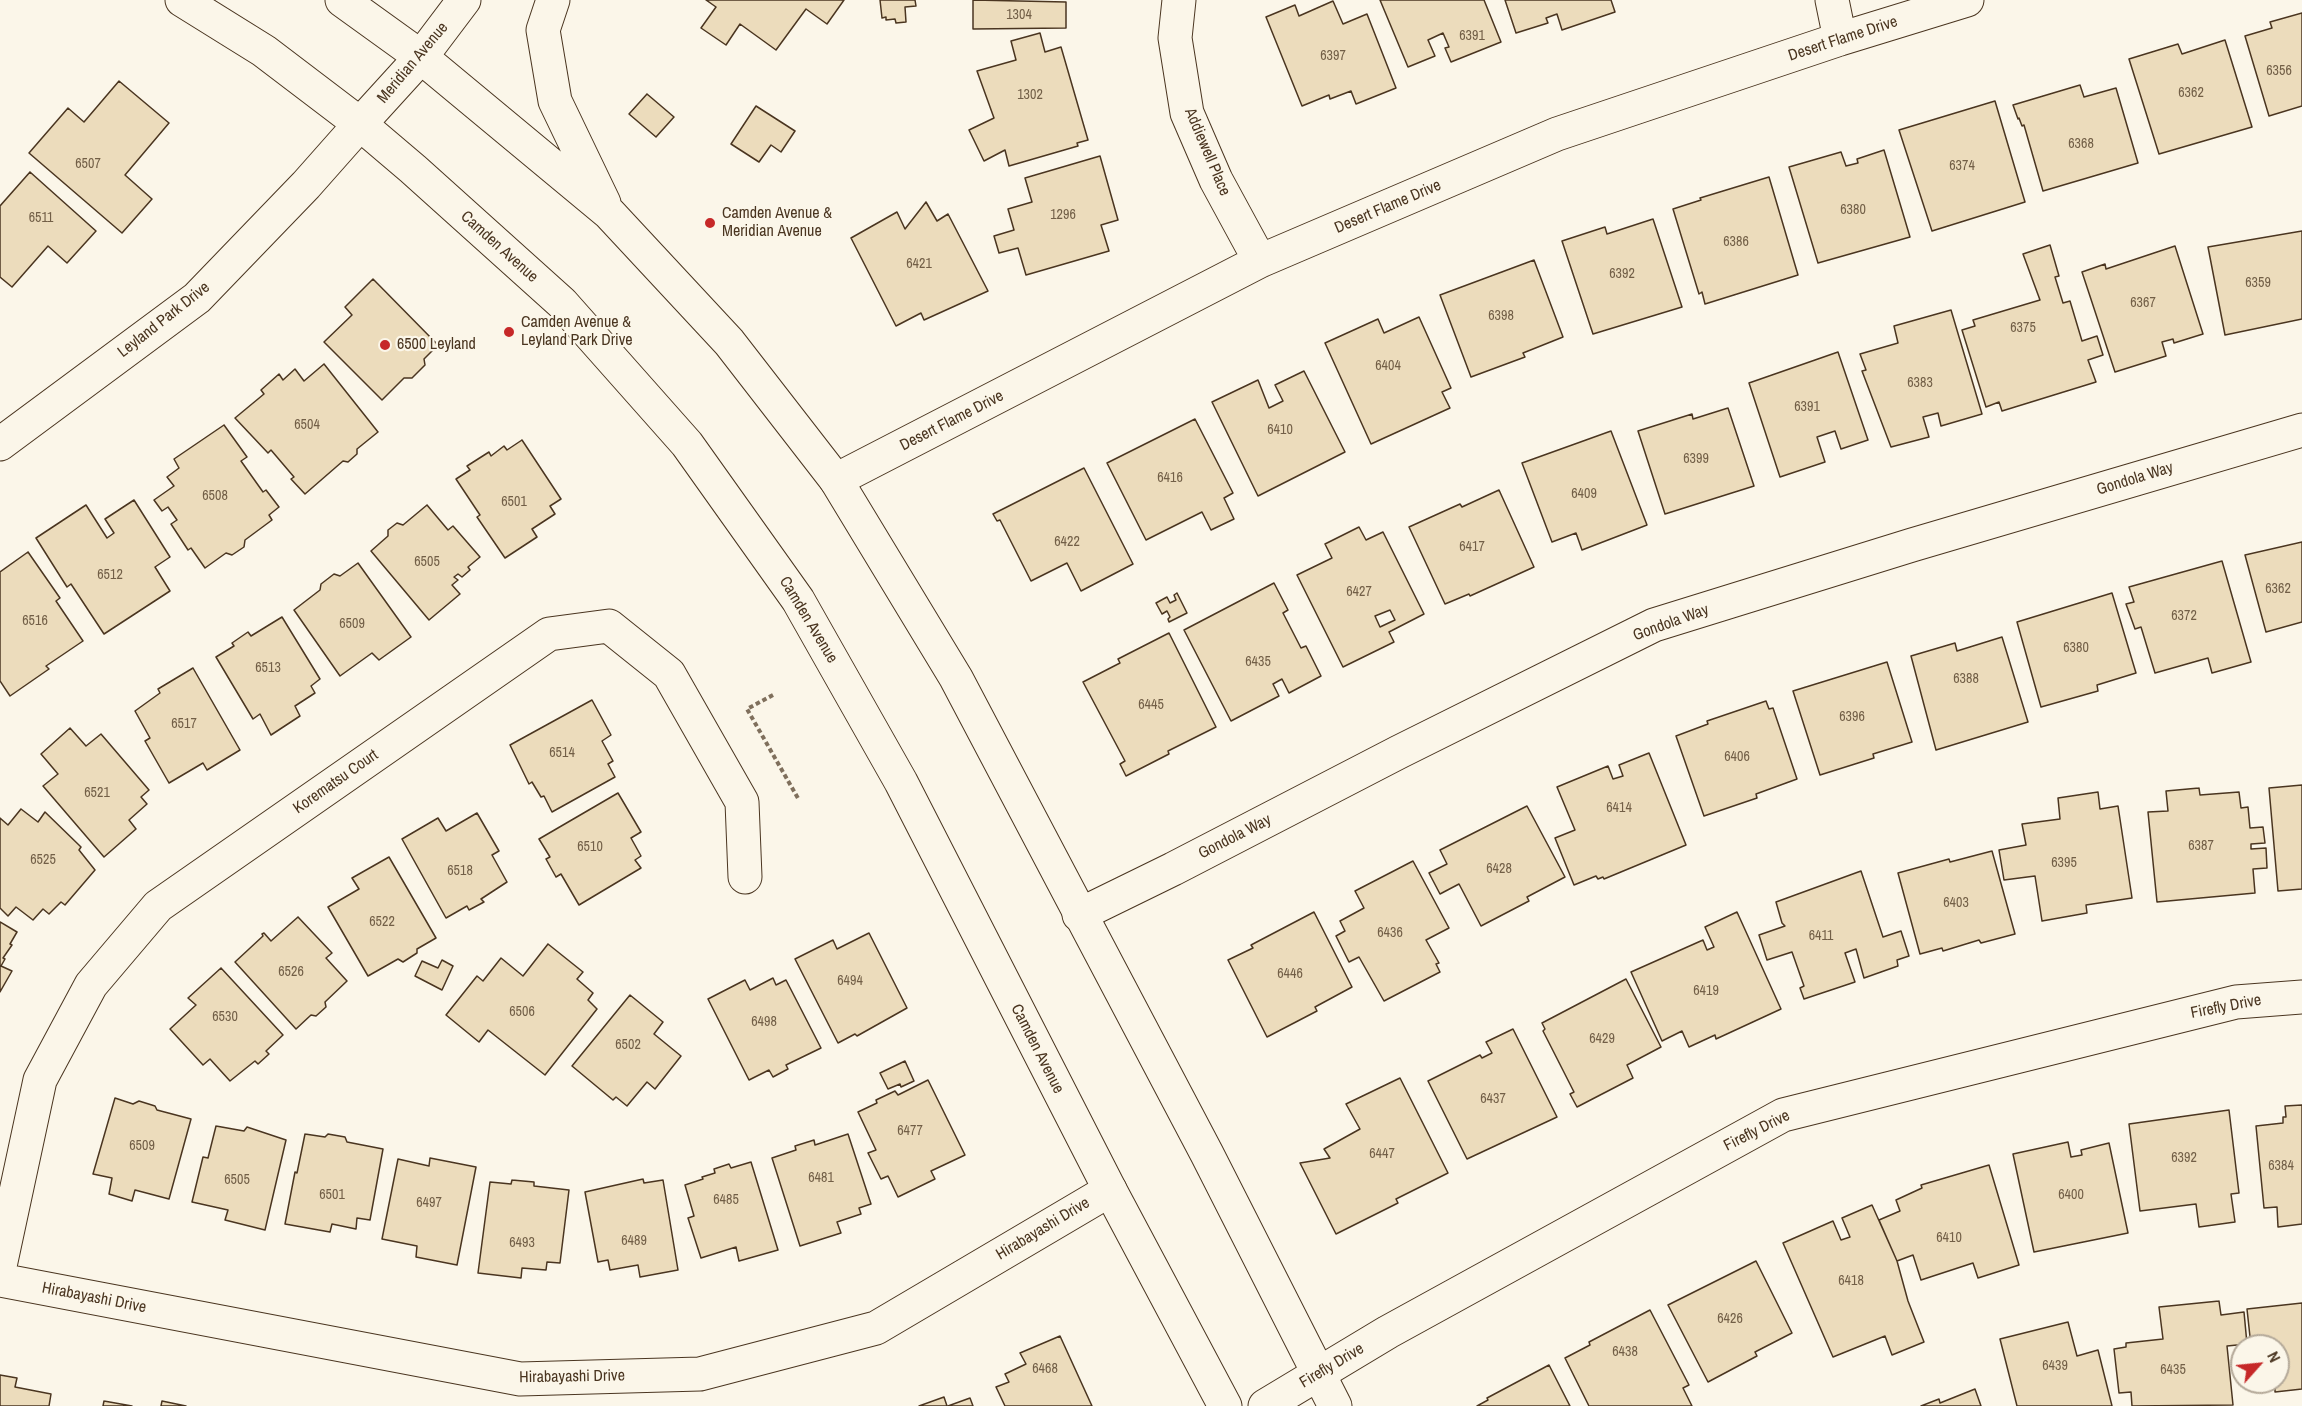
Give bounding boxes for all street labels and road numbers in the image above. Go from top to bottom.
street label: Desert Flame Drive [1786,12,1900,66]
street label: Meridian Avenue [374,19,452,107]
street label: Addiewell Place [1180,105,1234,199]
street label: Desert Flame Drive [1332,176,1444,238]
street label: Camden Avenue [456,207,542,287]
street label: Leyland Park Drive [114,278,214,362]
street label: Desert Flame Drive [897,387,1007,455]
street label: Gondola Way [2094,458,2176,500]
street label: Camden Avenue [775,573,841,667]
street label: Gondola Way [1631,600,1711,646]
street label: Korematsu Court [290,746,382,818]
street label: Gondola Way [1195,811,1275,863]
street label: Firefly Drive [2189,991,2263,1023]
street label: Camden Avenue [1006,1001,1068,1097]
street label: Firefly Drive [1721,1106,1793,1156]
street label: Hirabayashi Drive [993,1194,1093,1264]
street label: Hirabayashi Drive [40,1278,148,1318]
street label: Firefly Drive [1296,1339,1368,1393]
street label: Hirabayashi Drive [519,1366,625,1388]

